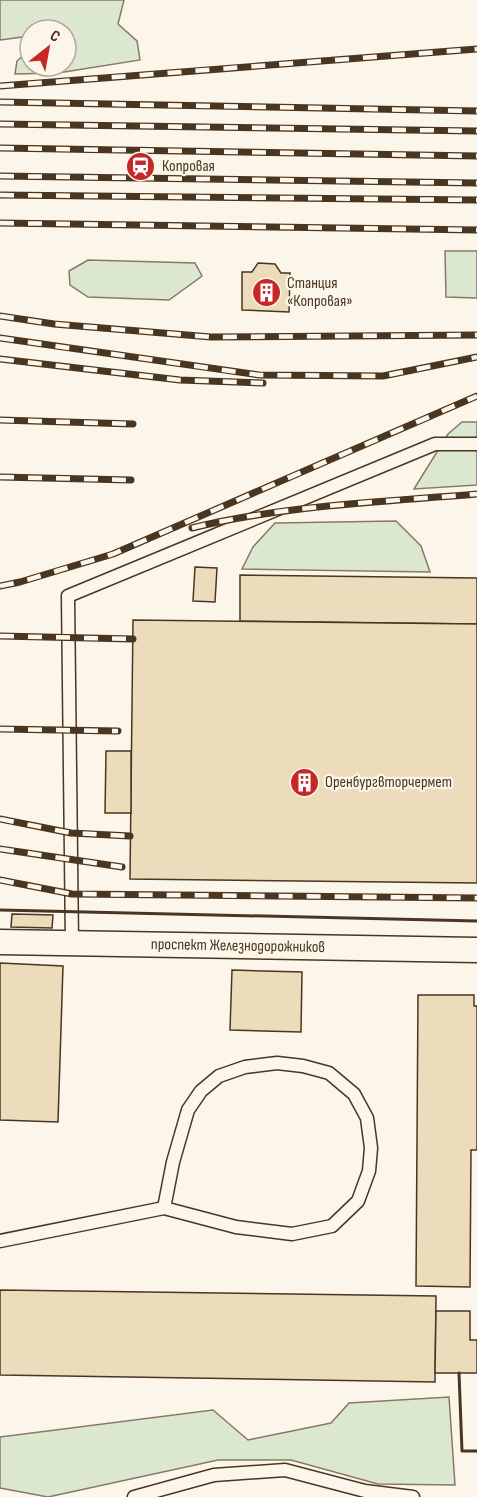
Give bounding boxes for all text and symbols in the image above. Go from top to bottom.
north arrow [18,18,78,78]
text: С [47,26,63,47]
station icon: Копровая [125,150,157,182]
place label: Копровая [162,157,215,176]
place label: Станция «Копровая» [287,274,353,311]
building icon: Станция «Копровая» [250,276,282,308]
building icon: Оренбургвторчермет [288,766,320,798]
place label: Оренбургвторчермет [325,773,452,792]
street label: проспект Железнодорожников [151,935,325,957]

